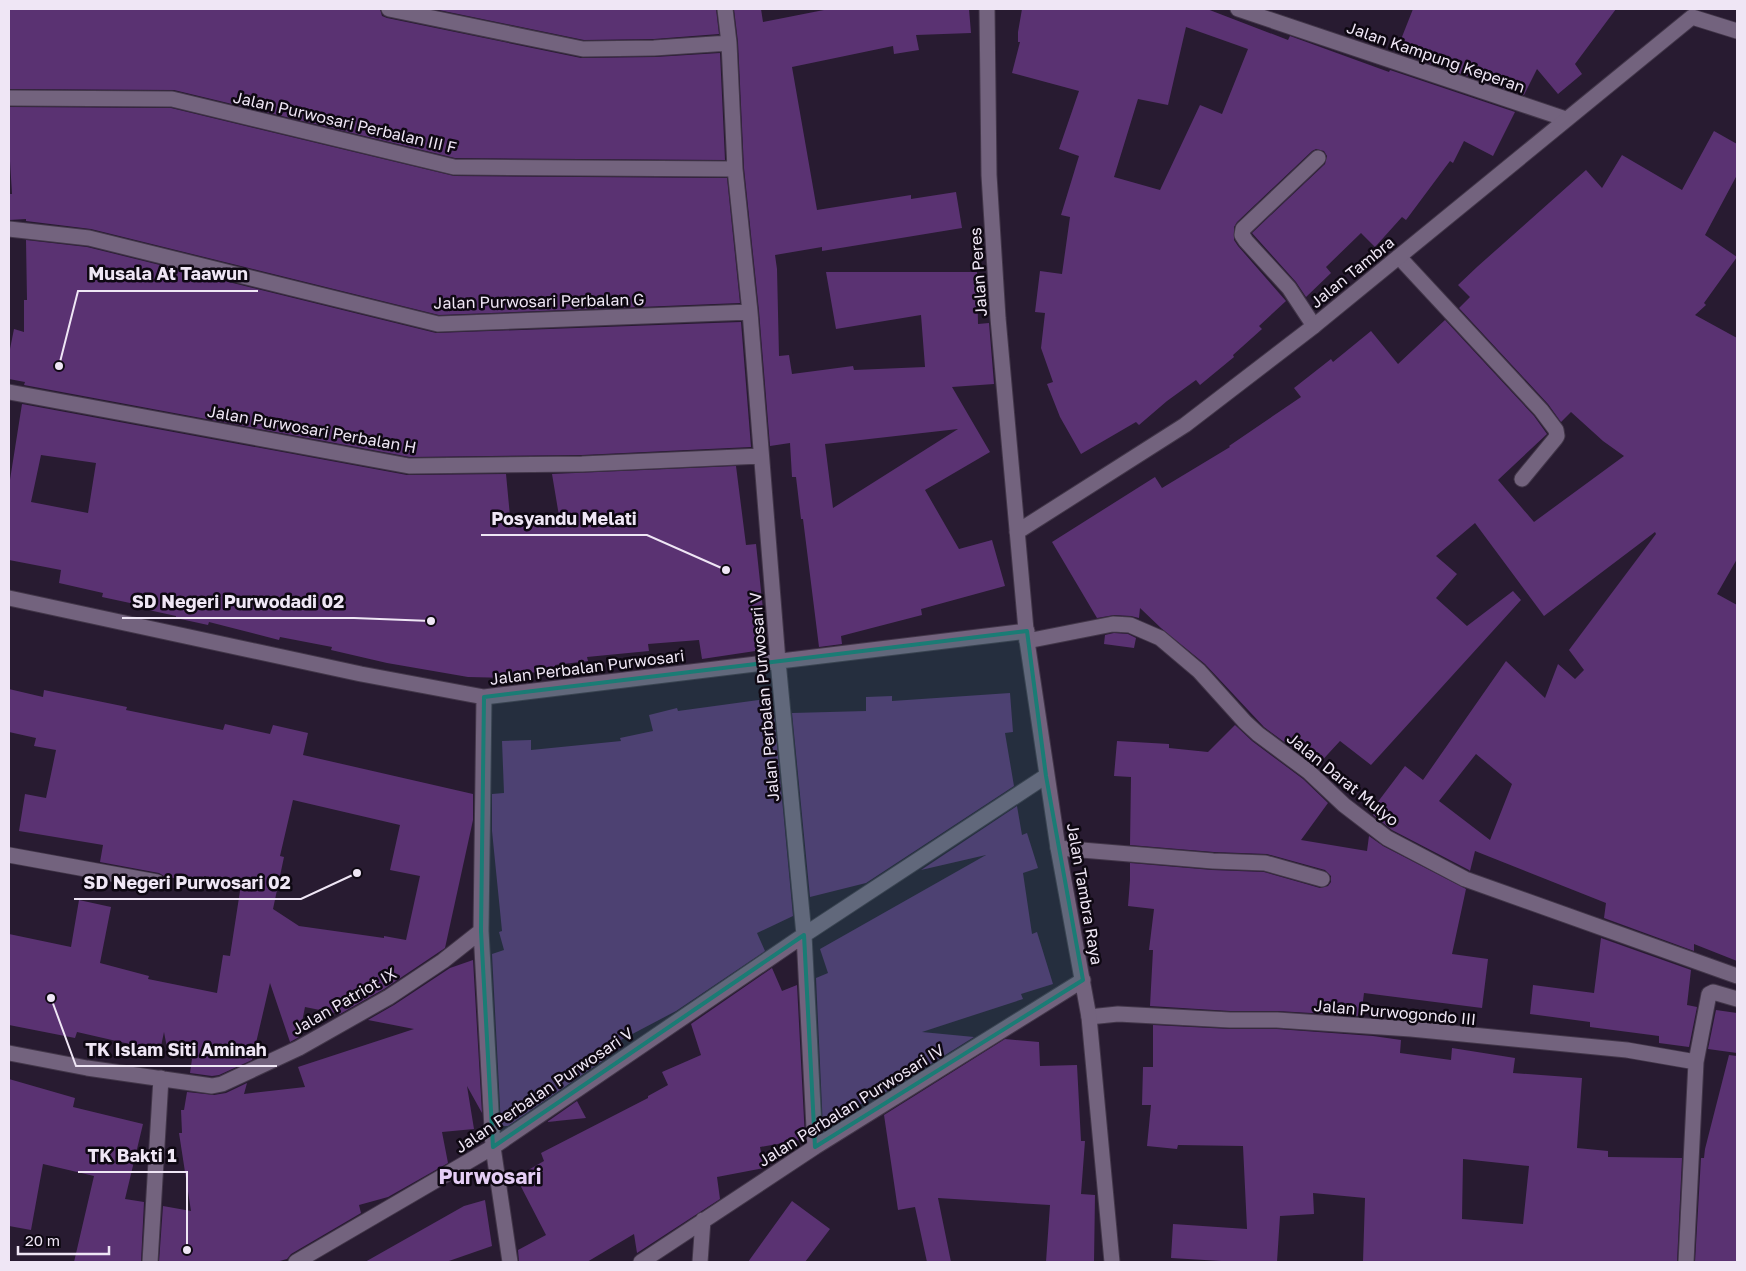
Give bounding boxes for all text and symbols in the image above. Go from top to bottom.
street label: Jalan Kampung Keperan [1344,17,1528,97]
street label: Jalan Purwosari Perbalan III F [231,87,459,157]
street label: Jalan Peres [965,227,991,317]
street label: Jalan Tambra [1306,232,1398,312]
callout: Musala At Taawun [78,258,258,291]
text: Musala At Taawun [88,262,248,284]
street label: Jalan Purwosari Perbalan G [433,289,645,313]
street label: Jalan Purwosari Perbalan H [206,401,418,457]
callout: Posyandu Melati [481,502,647,535]
text: Posyandu Melati [491,507,637,529]
callout: SD Negeri Purwodadi 02 [122,585,354,618]
text: SD Negeri Purwodadi 02 [132,590,344,612]
street label: Jalan Perbalan Purwosari V [745,591,783,803]
street label: Jalan Perbalan Purwosari [489,645,685,689]
street label: Jalan Darat Mulyo [1283,728,1403,830]
street label: Jalan Tambra Raya [1063,822,1107,966]
callout: SD Negeri Purwosari 02 [74,866,301,899]
text: SD Negeri Purwosari 02 [83,871,291,893]
street label: Jalan Patriot IX [288,963,400,1039]
street label: Jalan Purwogondo III [1313,995,1477,1029]
street label: Jalan Perbalan Purwosari V [451,1023,637,1157]
callout: TK Islam Siti Aminah [76,1033,277,1066]
text: TK Islam Siti Aminah [85,1038,267,1060]
street label: Jalan Perbalan Purwosari IV [754,1039,948,1171]
callout: TK Bakti 1 [78,1139,187,1172]
text: TK Bakti 1 [88,1144,177,1166]
district label: Purwosari [439,1163,541,1189]
scale bar [18,1224,109,1256]
text: 20 m [25,1231,60,1249]

